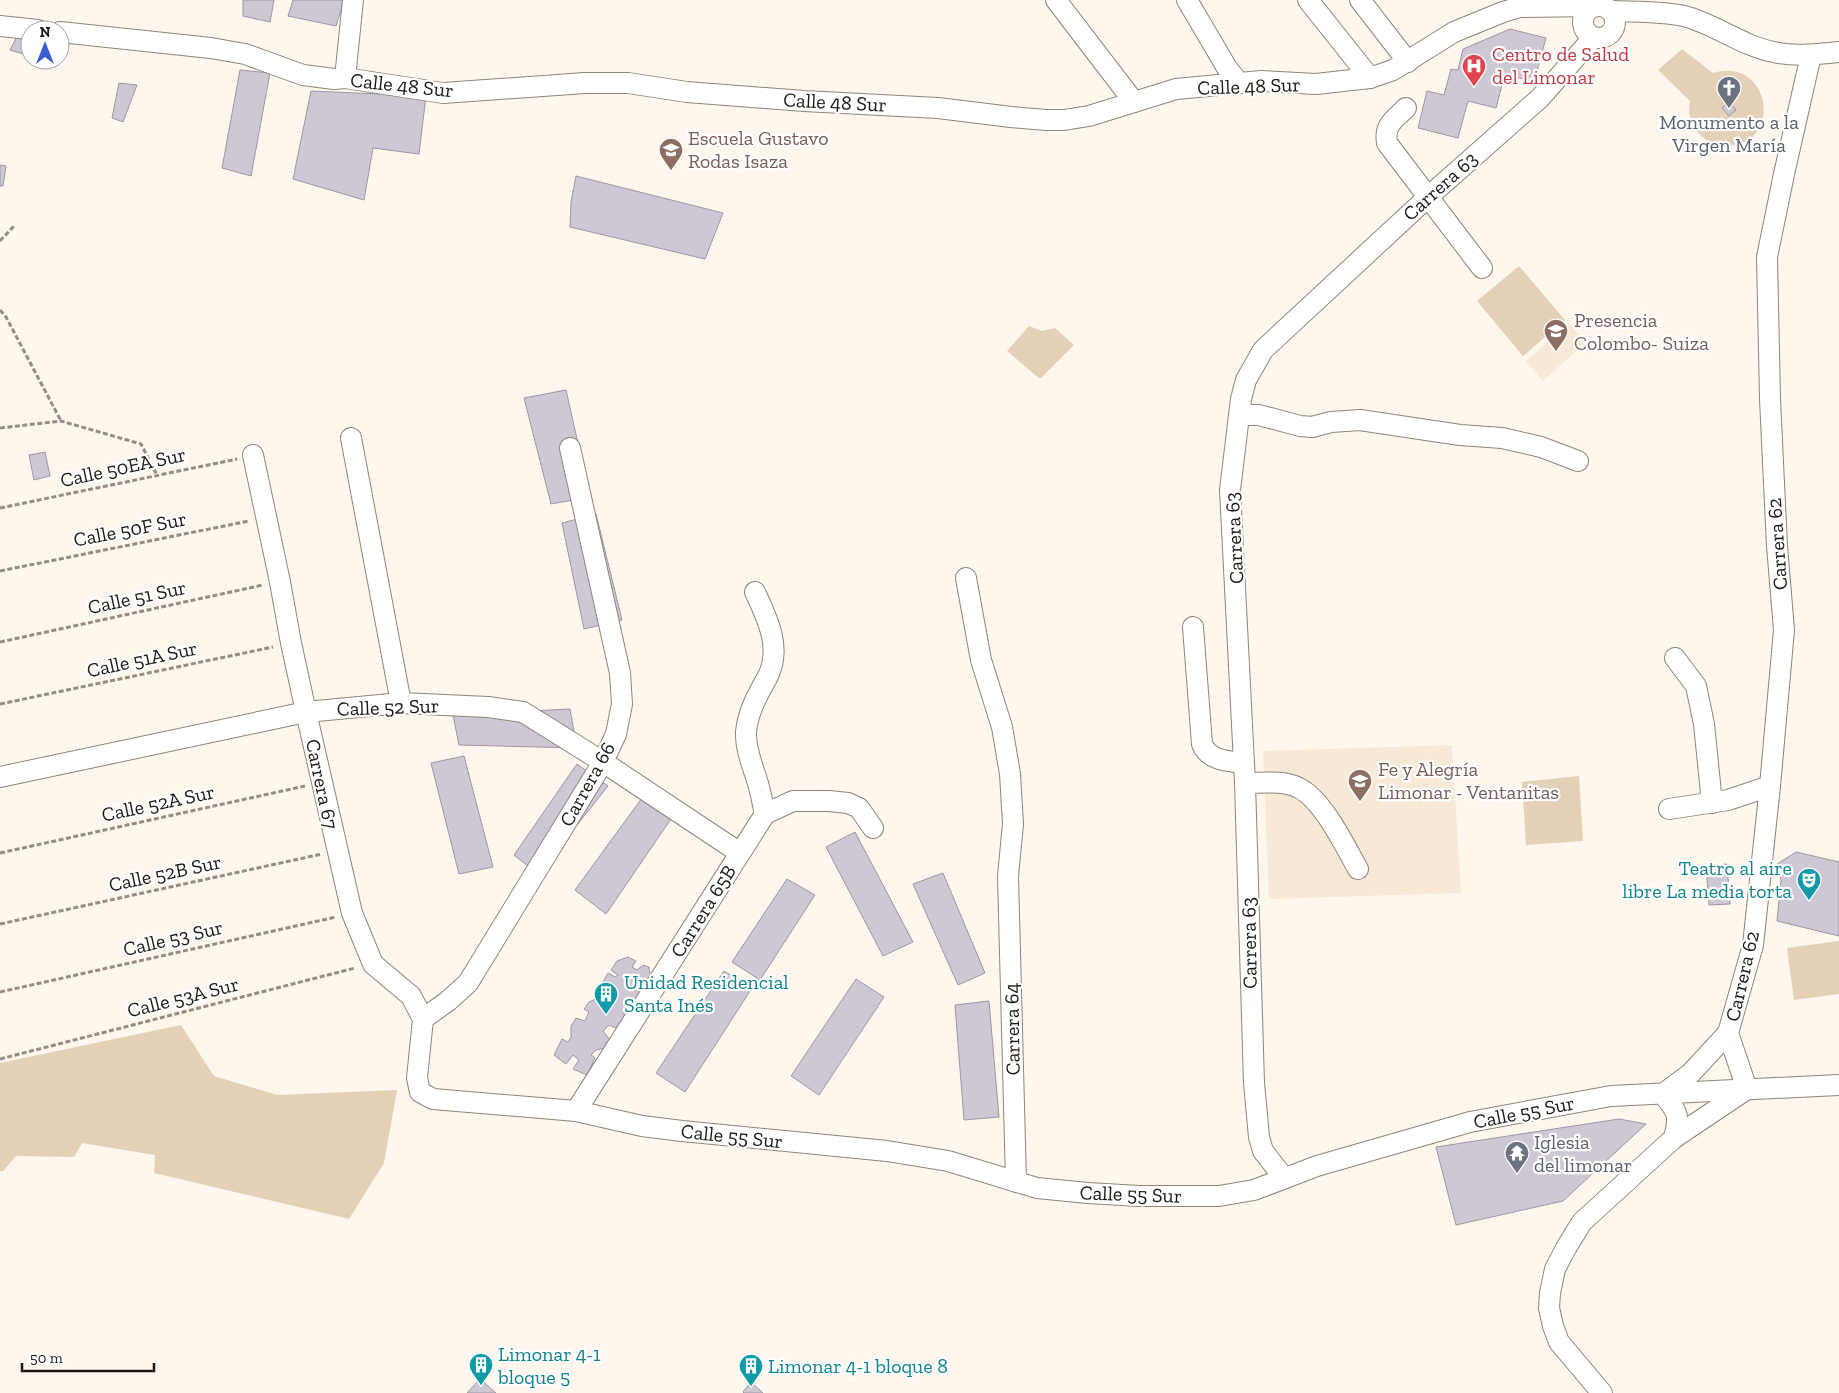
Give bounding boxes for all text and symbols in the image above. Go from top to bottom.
north arrow [20,20,70,70]
text: N [40,24,51,41]
place label: Centro de Salud del Limonar [1492,42,1629,89]
hospital icon: Centro de Salud del Limonar [1461,53,1487,87]
street label: Calle 48 Sur [349,68,455,102]
street label: Calle 48 Sur [1197,72,1301,100]
church icon: Monumento a la Virgen María [1716,75,1742,109]
street label: Calle 48 Sur [783,87,887,117]
place label: Monumento a la Virgen María [1659,110,1799,157]
place label: Escuela Gustavo Rodas Isaza [688,126,828,173]
school or university icon: Escuela Gustavo Rodas Isaza [658,137,684,171]
street label: Carrera 63 [1398,146,1482,226]
place label: Presencia Colombo- Suiza [1574,308,1709,355]
school or university icon: Presencia Colombo- Suiza [1543,318,1569,352]
street label: Calle 50EA Sur [58,442,188,492]
street label: Carrera 63 [1220,492,1248,584]
street label: Carrera 62 [1762,497,1792,591]
street label: Calle 50F Sur [71,506,189,552]
street label: Calle 51 Sur [86,575,188,619]
street label: Calle 51A Sur [85,636,199,682]
street label: Calle 52 Sur [336,693,440,721]
street label: Carrera 67 [301,737,343,832]
street label: Carrera 66 [554,738,620,830]
place label: Fe y Alegría Limonar - Ventanitas [1378,757,1559,804]
school or university icon: Fe y Alegría Limonar - Ventanitas [1347,768,1373,802]
street label: Calle 52A Sur [99,779,217,827]
street label: Calle 52B Sur [106,849,224,897]
place label: Teatro al aire libre La media torta [1622,856,1792,903]
street label: Carrera 65B [665,860,741,962]
theatre icon: Teatro al aire libre La media torta [1796,867,1822,901]
street label: Carrera 63 [1236,897,1262,989]
street label: Calle 53 Sur [121,915,225,961]
street label: Carrera 62 [1720,928,1764,1024]
place label: Unidad Residencial Santa Inés [624,970,789,1017]
street label: Calle 53A Sur [125,972,241,1022]
building icon: Unidad Residencial Santa Inés [593,981,619,1015]
street label: Carrera 64 [999,982,1025,1076]
street label: Calle 55 Sur [1471,1090,1577,1134]
street label: Calle 55 Sur [680,1119,784,1153]
place label: Iglesia del limonar [1534,1130,1632,1177]
temple icon: Iglesia del limonar [1504,1140,1530,1174]
street label: Calle 55 Sur [1079,1180,1183,1208]
scale bar [22,1340,155,1372]
place label: Limonar 4-1 bloque 5 [497,1342,601,1389]
text: 50 m [30,1349,63,1367]
building icon: Limonar 4-1 bloque 5 [468,1352,494,1386]
building icon: Limonar 4-1 bloque 8 [738,1353,764,1387]
place label: Limonar 4-1 bloque 8 [768,1354,948,1378]

